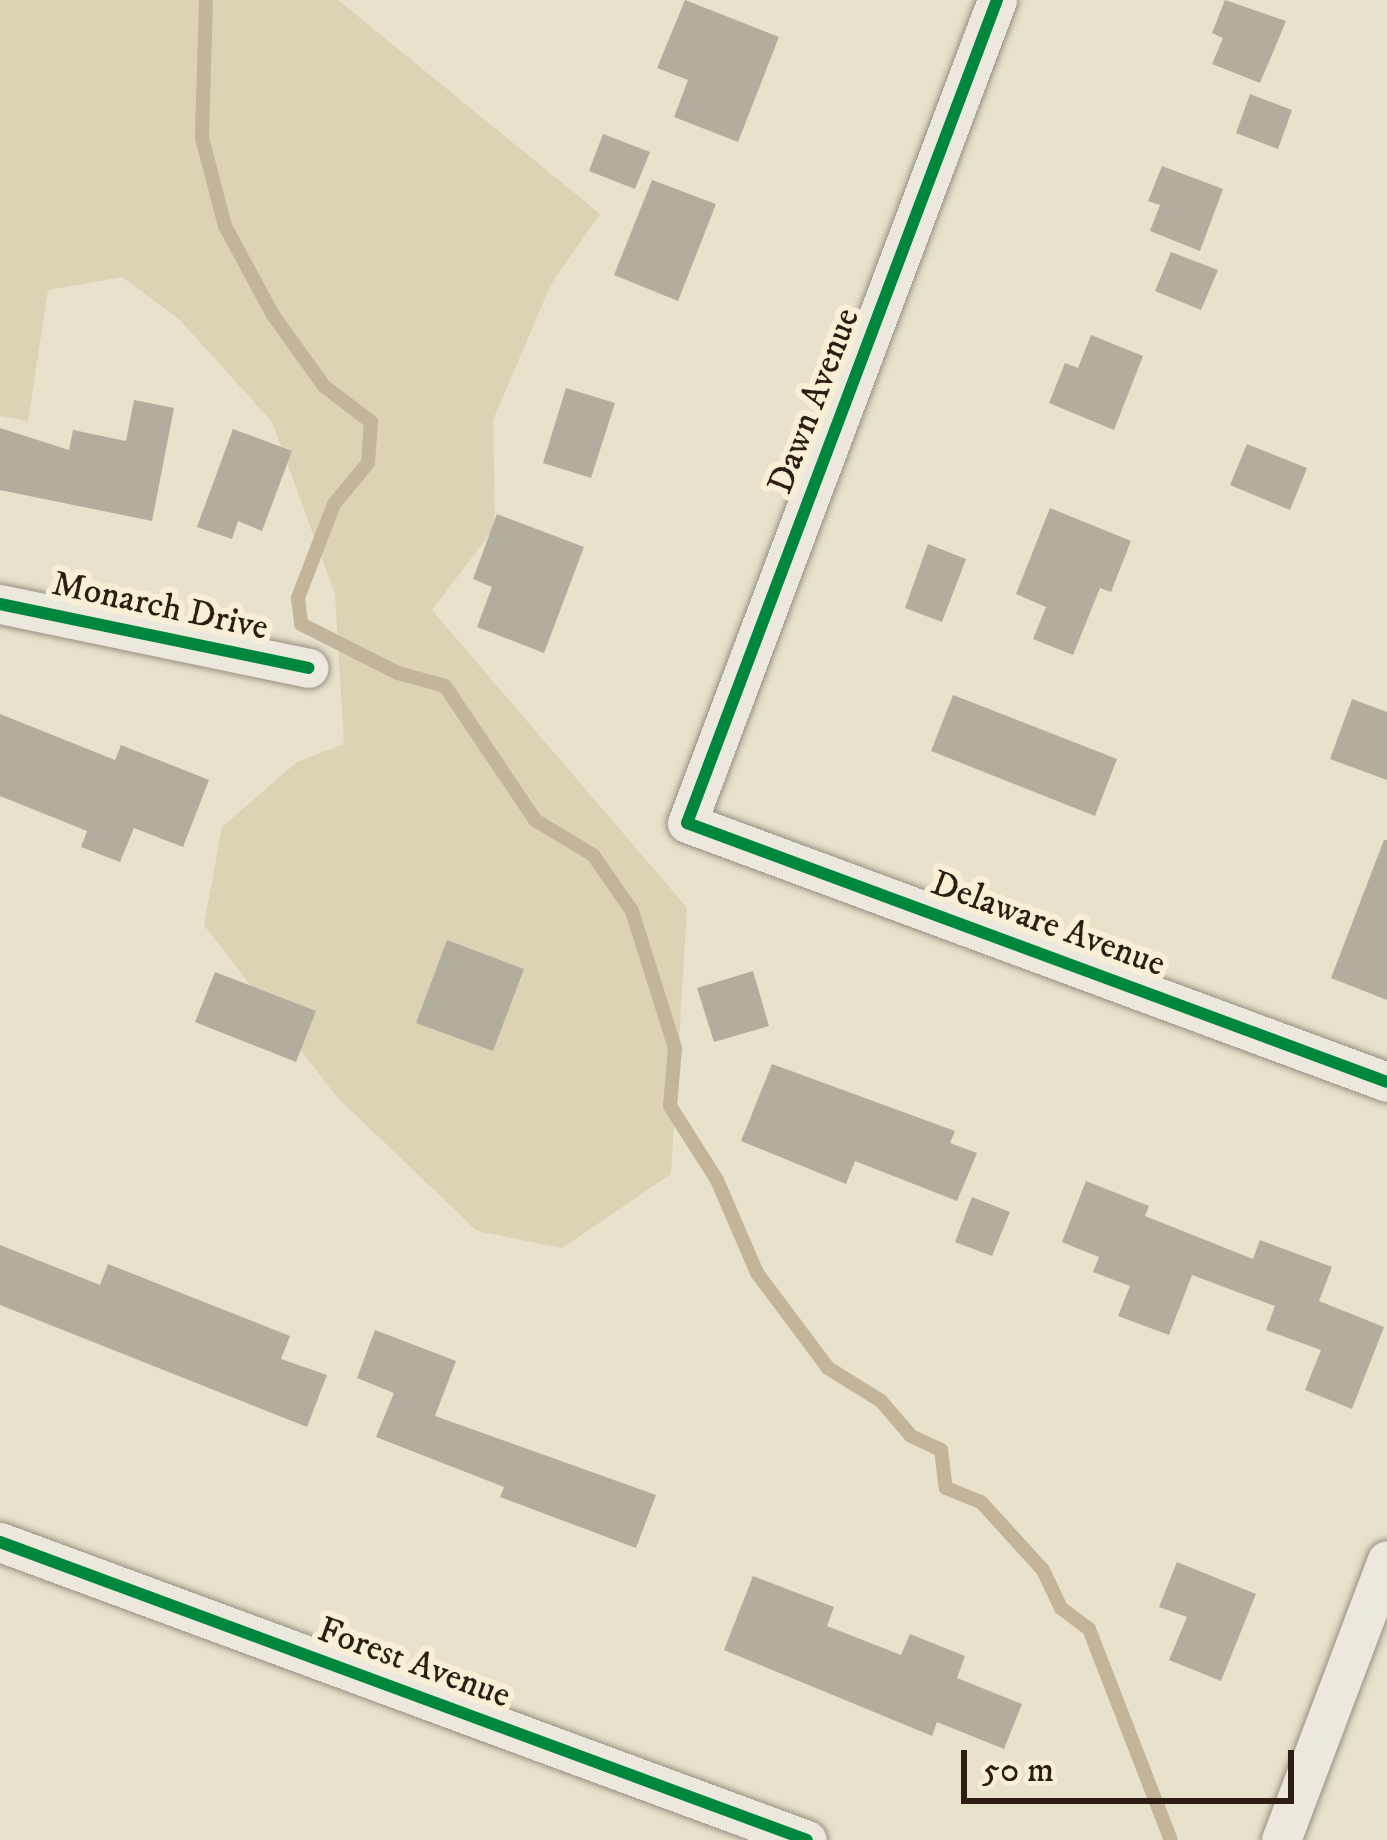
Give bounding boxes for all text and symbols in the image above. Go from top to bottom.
street label: Dawn Avenue [759,302,869,500]
street label: Monarch Drive [48,562,272,650]
street label: Delaware Avenue [925,862,1171,986]
street label: Forest Avenue [312,1608,516,1718]
scale bar [967,1726,1300,1800]
text: 50 m [982,1748,1054,1793]

